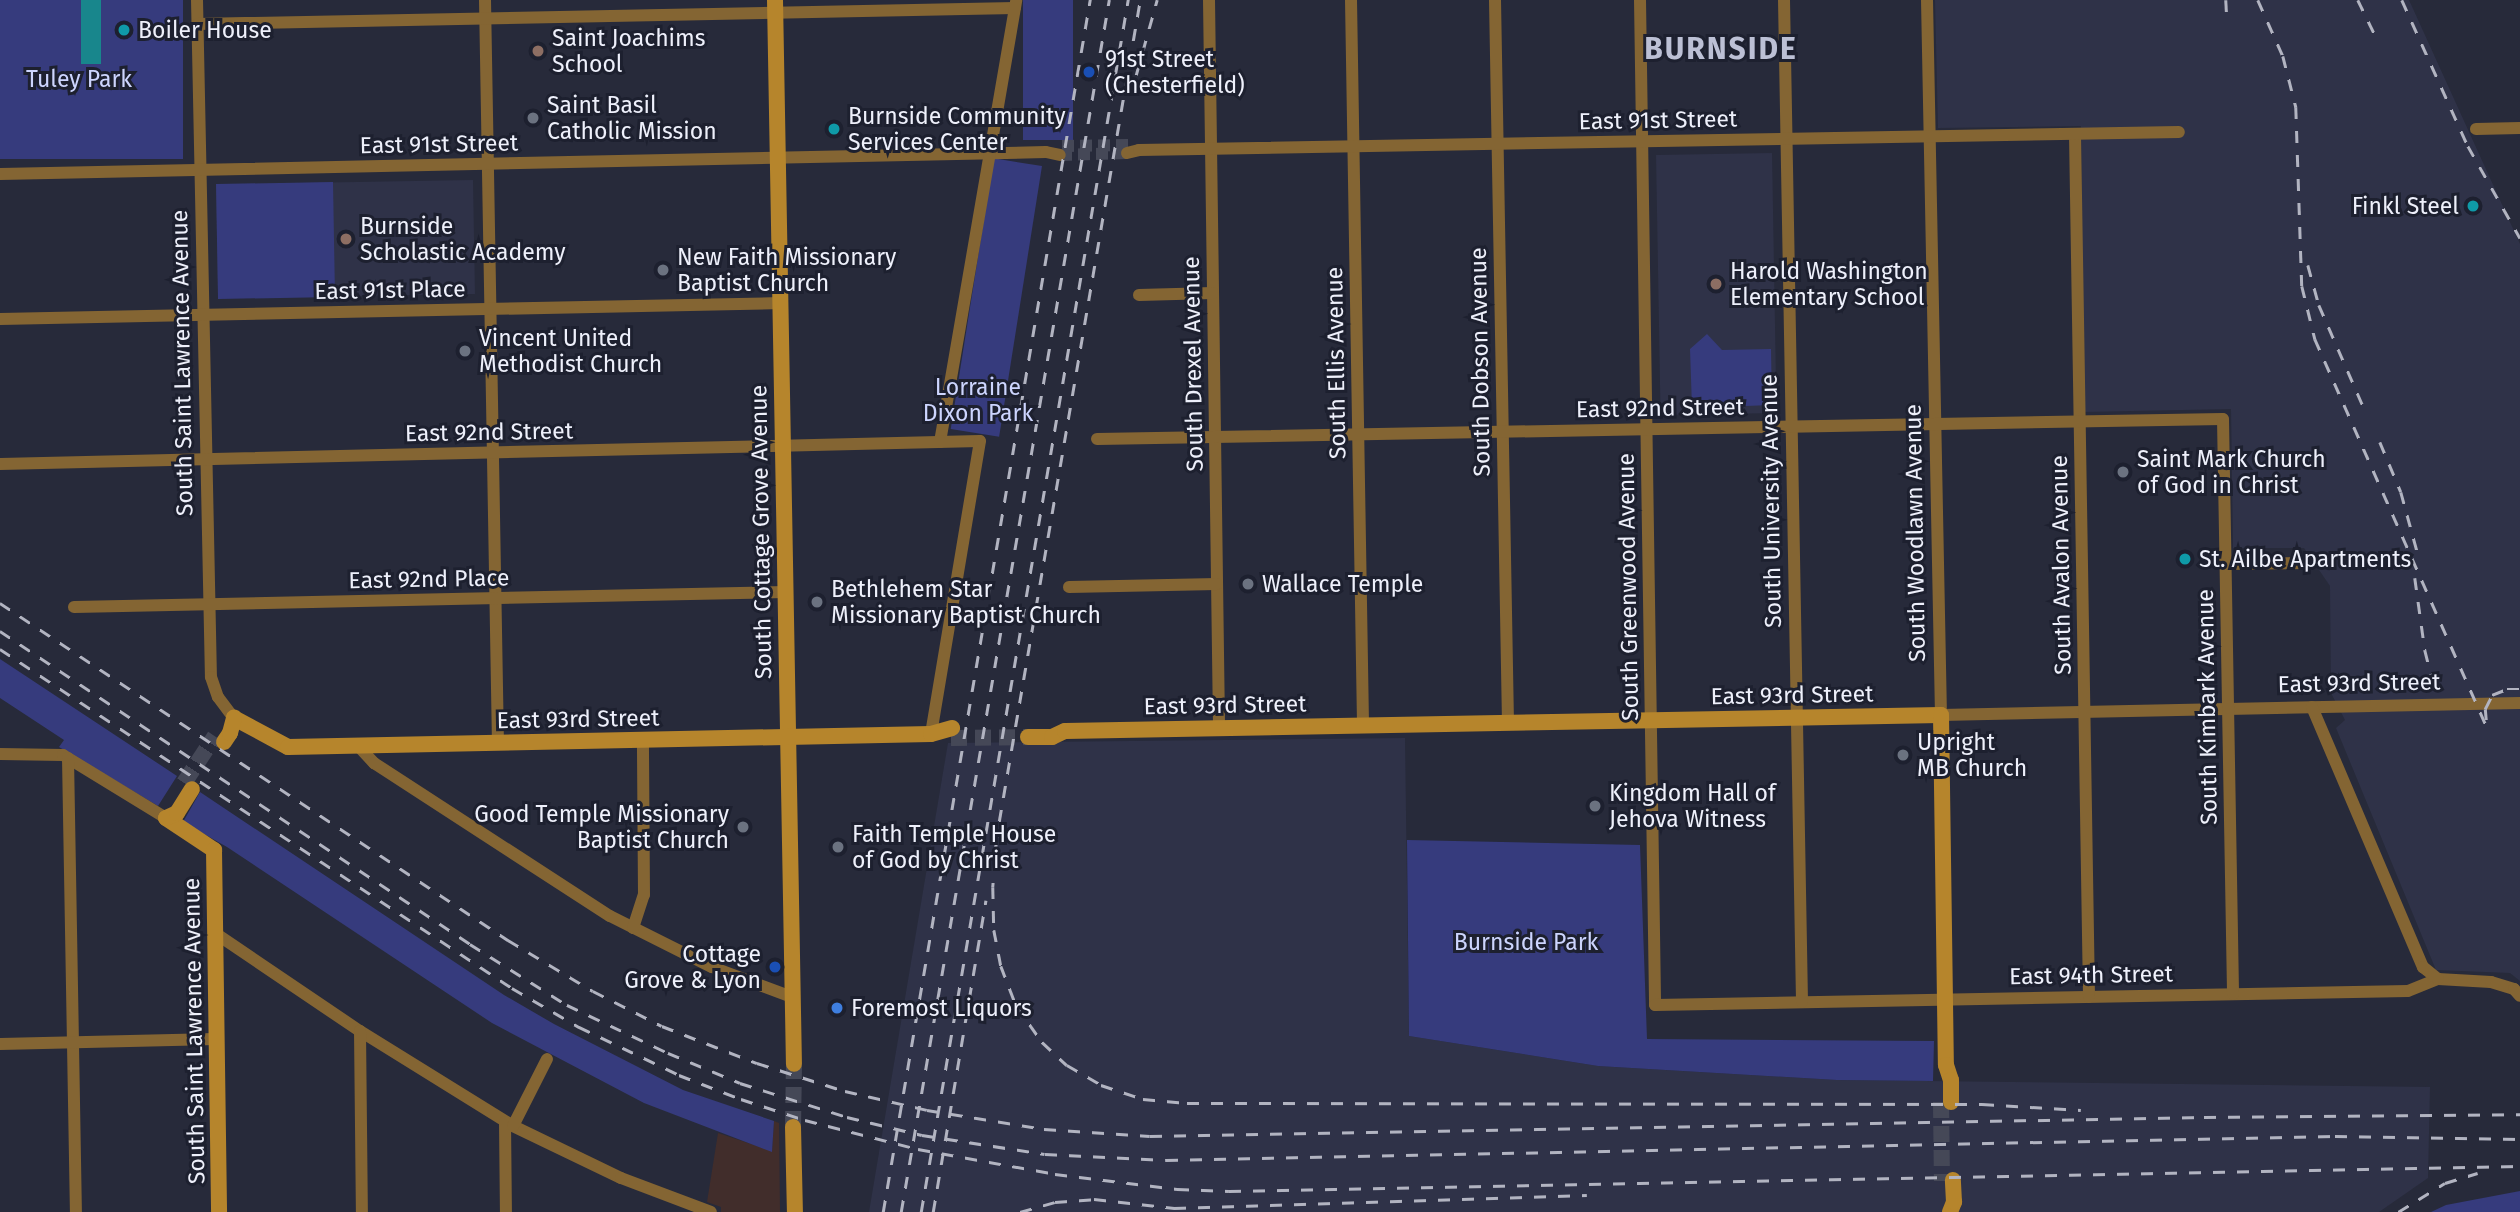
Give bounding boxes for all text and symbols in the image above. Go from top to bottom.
place label: Boiler House [138,16,272,44]
marker: Boiler House [116,22,132,38]
place label: Saint Joachims School [552,24,706,78]
district label: BURNSIDE [1645,31,1797,67]
marker: Saint Joachims School [530,43,546,59]
place label: 91st Street (Chesterfield) [1105,45,1245,99]
marker: 91st Street (Chesterfield) [1079,62,1099,82]
park label: Tuley Park [26,65,132,93]
place label: Saint Basil Catholic Mission [547,91,717,145]
place label: Burnside Community Services Center [848,102,1065,156]
street label: East 91st Street [1578,105,1738,135]
marker: Saint Basil Catholic Mission [525,110,541,126]
marker: Burnside Community Services Center [826,121,842,137]
street label: East 91st Street [359,129,519,159]
place label: Finkl Steel [2352,192,2459,220]
marker: Finkl Steel [2465,198,2481,214]
street label: South Saint Lawrence Avenue [166,210,198,516]
place label: Burnside Scholastic Academy [360,212,566,266]
marker: Burnside Scholastic Academy [338,231,354,247]
place label: New Faith Missionary Baptist Church [677,243,896,297]
street label: South Dobson Avenue [1464,247,1496,477]
street label: South Drexel Avenue [1177,256,1209,472]
place label: Harold Washington Elementary School [1730,257,1928,311]
marker: New Faith Missionary Baptist Church [655,262,671,278]
street label: South Ellis Avenue [1321,267,1351,459]
street label: East 91st Place [314,275,466,305]
marker: Harold Washington Elementary School [1708,276,1724,292]
place label: Vincent United Methodist Church [479,324,662,378]
marker: Vincent United Methodist Church [457,343,473,359]
park label: Lorraine Dixon Park [923,373,1033,427]
street label: South University Avenue [1755,374,1787,628]
street label: South Cottage Grove Avenue [745,385,777,679]
street label: East 92nd Street [1576,393,1744,423]
street label: South Woodlawn Avenue [1899,404,1931,662]
street label: East 92nd Street [405,417,573,447]
place label: Saint Mark Church of God in Christ [2137,445,2326,499]
street label: South Greenwood Avenue [1612,453,1644,721]
street label: South Avalon Avenue [2045,455,2077,675]
marker: Saint Mark Church of God in Christ [2115,464,2131,480]
place label: St. Ailbe Apartments [2199,545,2411,573]
marker: St. Ailbe Apartments [2177,551,2193,567]
street label: East 92nd Place [348,564,510,594]
place label: Wallace Temple [1262,570,1423,598]
place label: Bethlehem Star Missionary Baptist Church [831,575,1101,629]
marker: Wallace Temple [1240,576,1256,592]
street label: South Kimbark Avenue [2191,589,2223,825]
marker: Bethlehem Star Missionary Baptist Church [809,594,825,610]
street label: East 93rd Street [2277,668,2441,698]
street label: East 93rd Street [1710,680,1874,710]
street label: East 93rd Street [1143,690,1307,720]
street label: East 93rd Street [496,704,660,734]
place label: Upright MB Church [1917,728,2027,782]
marker: Upright MB Church [1895,747,1911,763]
place label: Kingdom Hall of Jehova Witness [1609,779,1776,833]
marker: Kingdom Hall of Jehova Witness [1587,798,1603,814]
place label: Good Temple Missionary Baptist Church [474,800,729,854]
marker: Good Temple Missionary Baptist Church [735,819,751,835]
place label: Faith Temple House of God by Christ [852,820,1056,874]
marker: Faith Temple House of God by Christ [830,839,846,855]
street label: South Saint Lawrence Avenue [178,878,210,1184]
park label: Burnside Park [1454,928,1598,956]
place label: Cottage Grove & Lyon [624,940,761,994]
marker: Cottage Grove & Lyon [767,959,783,975]
street label: East 94th Street [2009,960,2173,990]
place label: Foremost Liquors [851,994,1032,1022]
marker: Foremost Liquors [829,1000,845,1016]

